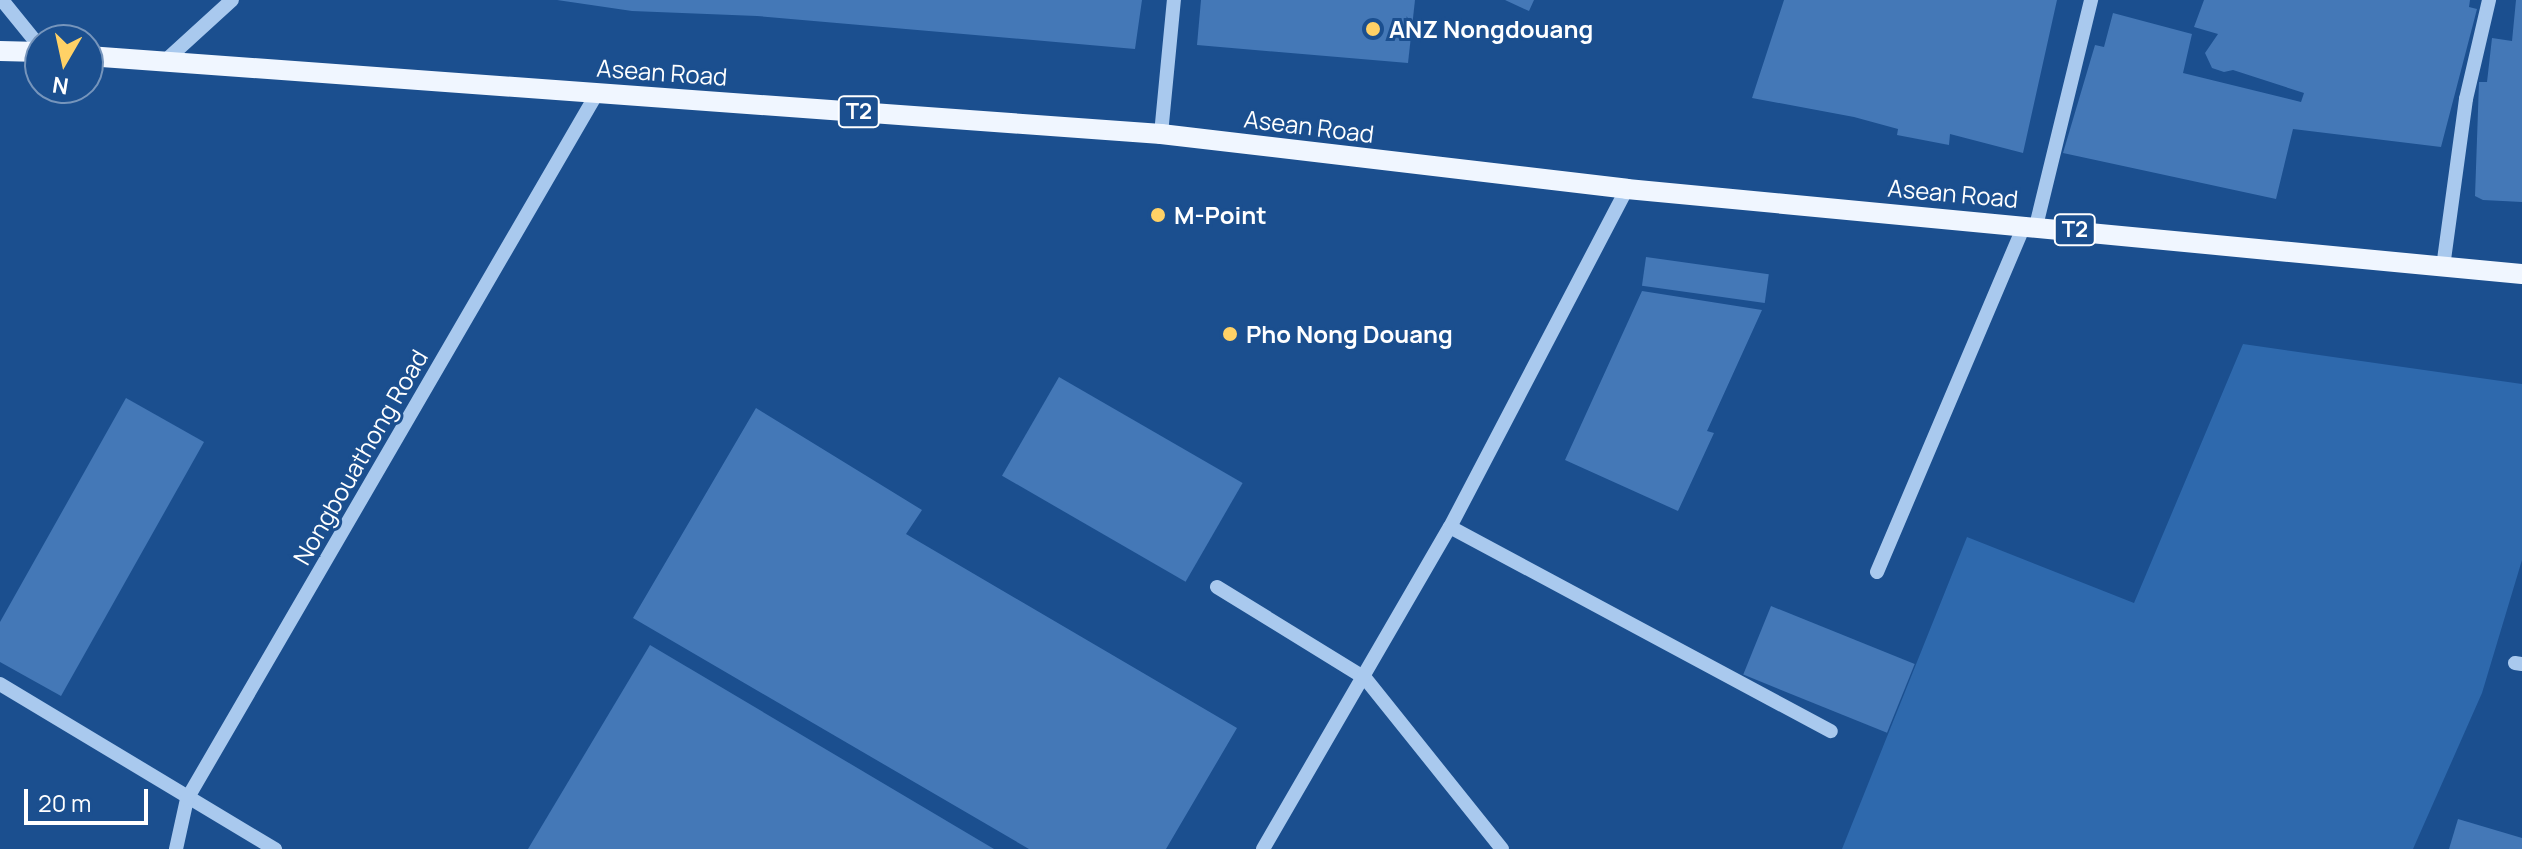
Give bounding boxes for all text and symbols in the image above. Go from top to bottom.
place label: ANZ Nongdouang [1389,15,1593,43]
marker: ANZ Nongdouang [1364,20,1382,38]
north arrow [24,24,104,104]
street label: Asean Road [596,53,728,91]
text: N [50,70,71,102]
road number: T2 [837,94,881,130]
street label: Asean Road [1242,104,1376,148]
street label: Asean Road [1887,173,2019,213]
place label: M-Point [1174,201,1267,229]
marker: M-Point [1149,206,1167,224]
road number: T2 [2053,212,2097,248]
place label: Pho Nong Douang [1246,320,1453,348]
marker: Pho Nong Douang [1221,325,1239,343]
street label: Nongbouathong Road [287,344,433,570]
scale bar [28,773,152,823]
text: 20 m [38,786,91,819]

